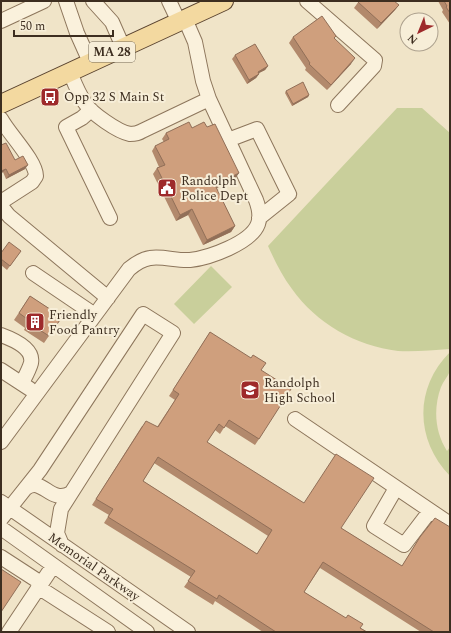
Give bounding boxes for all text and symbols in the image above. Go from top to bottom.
scale bar [14,12,113,38]
north arrow [399,12,439,52]
text: 50 m [20,17,45,36]
text: N [403,30,422,48]
road number: MA 28 [89,42,135,62]
bus stop icon: Opp 32 S Main St [39,86,61,108]
place label: Opp 32 S Main St [64,87,165,107]
place label: Randolph Police Dept [181,171,248,206]
public building icon: Randolph Police Dept [156,177,178,199]
place label: Friendly Food Pantry [49,305,120,340]
building icon: Friendly Food Pantry [24,311,46,333]
place label: Randolph High School [264,373,335,408]
school or university icon: Randolph High School [239,379,261,401]
street label: Memorial Parkway [44,528,145,607]

